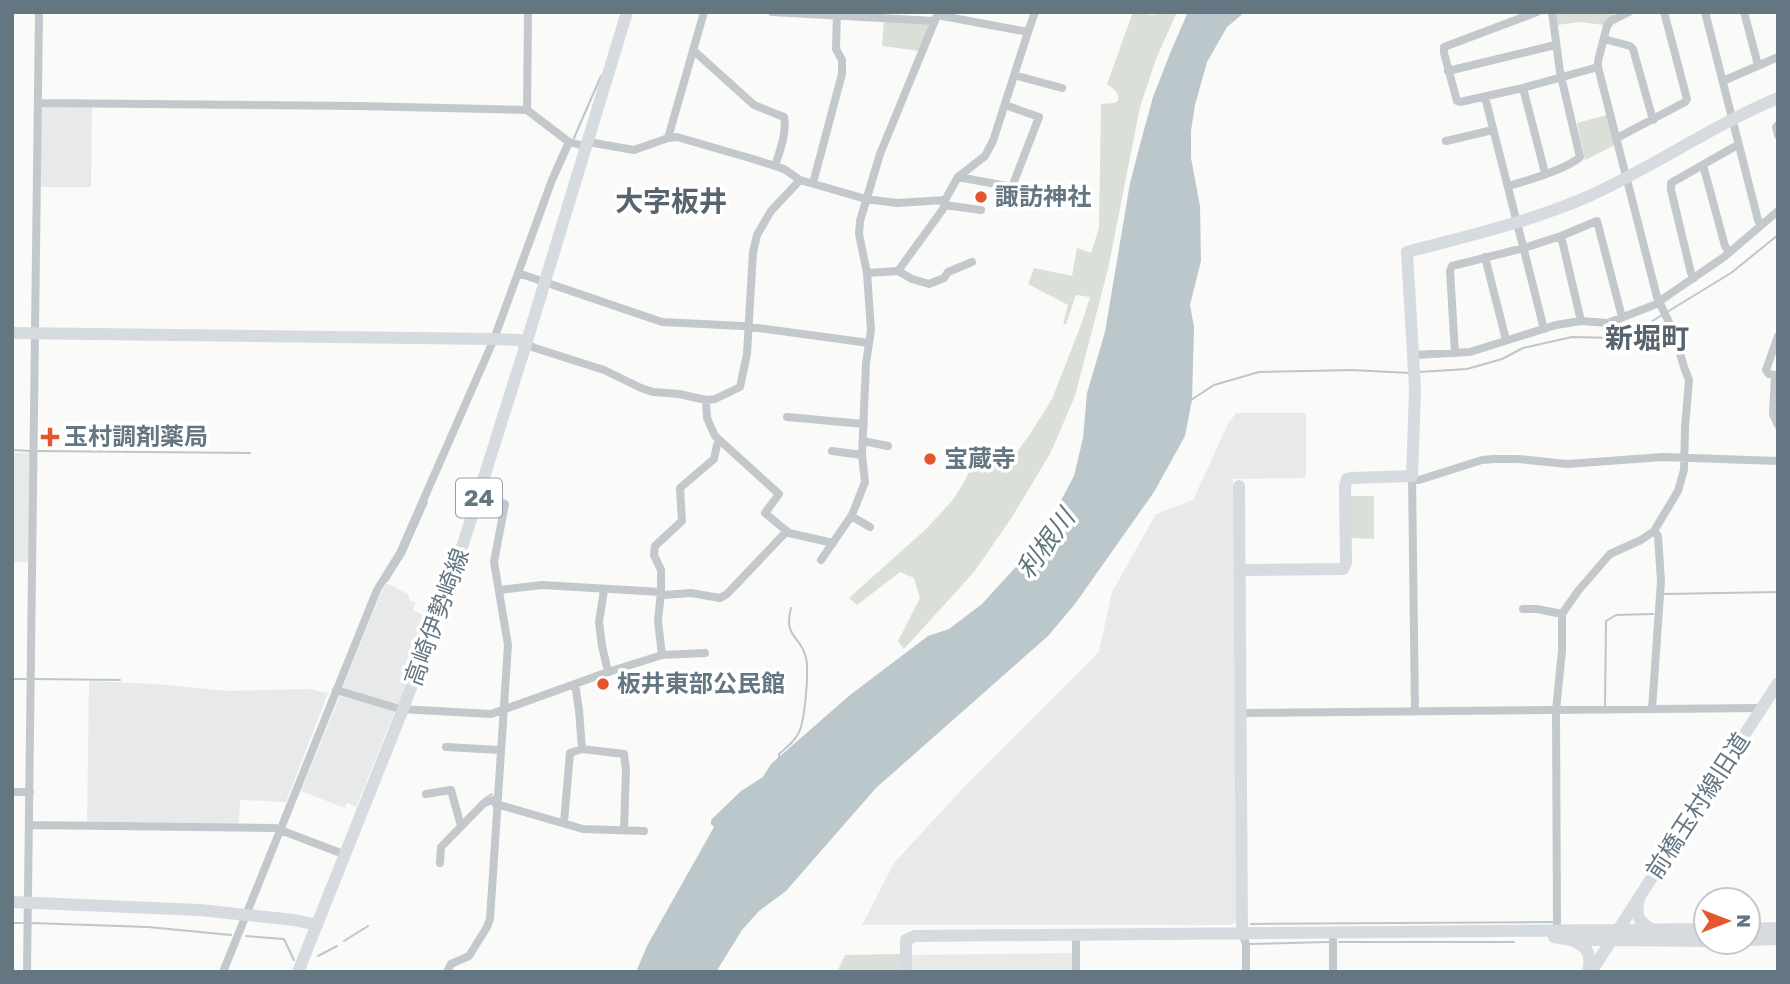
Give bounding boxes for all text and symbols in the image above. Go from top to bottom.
place label: 諏訪神社 [995,183,1091,211]
district label: 大字板井 [615,185,727,218]
marker: 諏訪神社 [973,189,989,205]
district label: 新堀町 [1605,322,1689,355]
place label: 玉村調剤薬局 [64,423,208,451]
marker: 玉村調剤薬局 [42,429,58,445]
place label: 宝蔵寺 [944,445,1016,473]
marker: 宝蔵寺 [922,451,938,467]
road number: 24 [456,478,502,518]
water label: 利根川 [1011,501,1083,585]
street label: 高崎伊勢崎線 [399,545,475,689]
place label: 板井東部公民館 [617,670,785,698]
marker: 板井東部公民館 [595,676,611,692]
street label: 前橋玉村線旧道 [1641,728,1755,884]
north arrow [1692,886,1762,956]
text: N [1732,914,1755,928]

